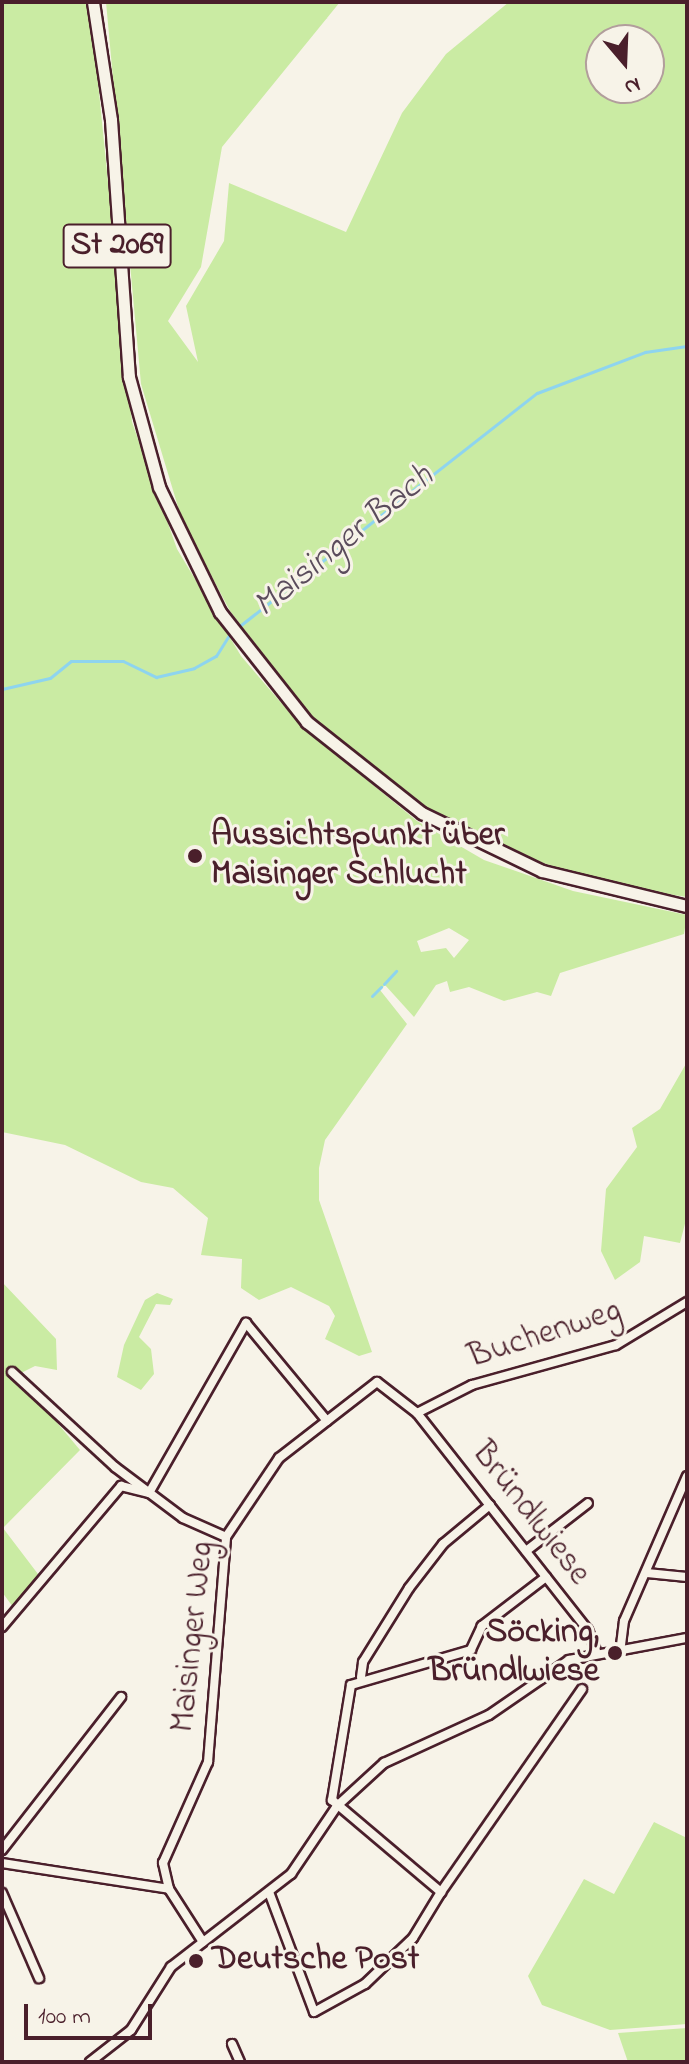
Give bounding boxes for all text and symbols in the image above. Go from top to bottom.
north arrow [585,24,665,104]
text: N [620,67,644,102]
road number: St 2069 [61,218,173,274]
water label: Maisinger Bach [245,456,443,628]
place label: Aussichtspunkt über Maisinger Schlucht [211,816,504,896]
marker: Aussichtspunkt über Maisinger Schlucht [186,847,204,865]
street label: Buchenweg [463,1291,627,1379]
street label: Bründlwiese [461,1434,599,1594]
street label: Maisinger Weg [164,1540,224,1734]
place label: Söcking, Bründlwiese [428,1613,599,1692]
marker: Söcking, Bründlwiese [606,1644,624,1662]
place label: Deutsche Post [212,1941,419,1981]
marker: Deutsche Post [187,1952,205,1970]
scale bar [28,1988,156,2038]
text: 100 m [38,2000,91,2035]

